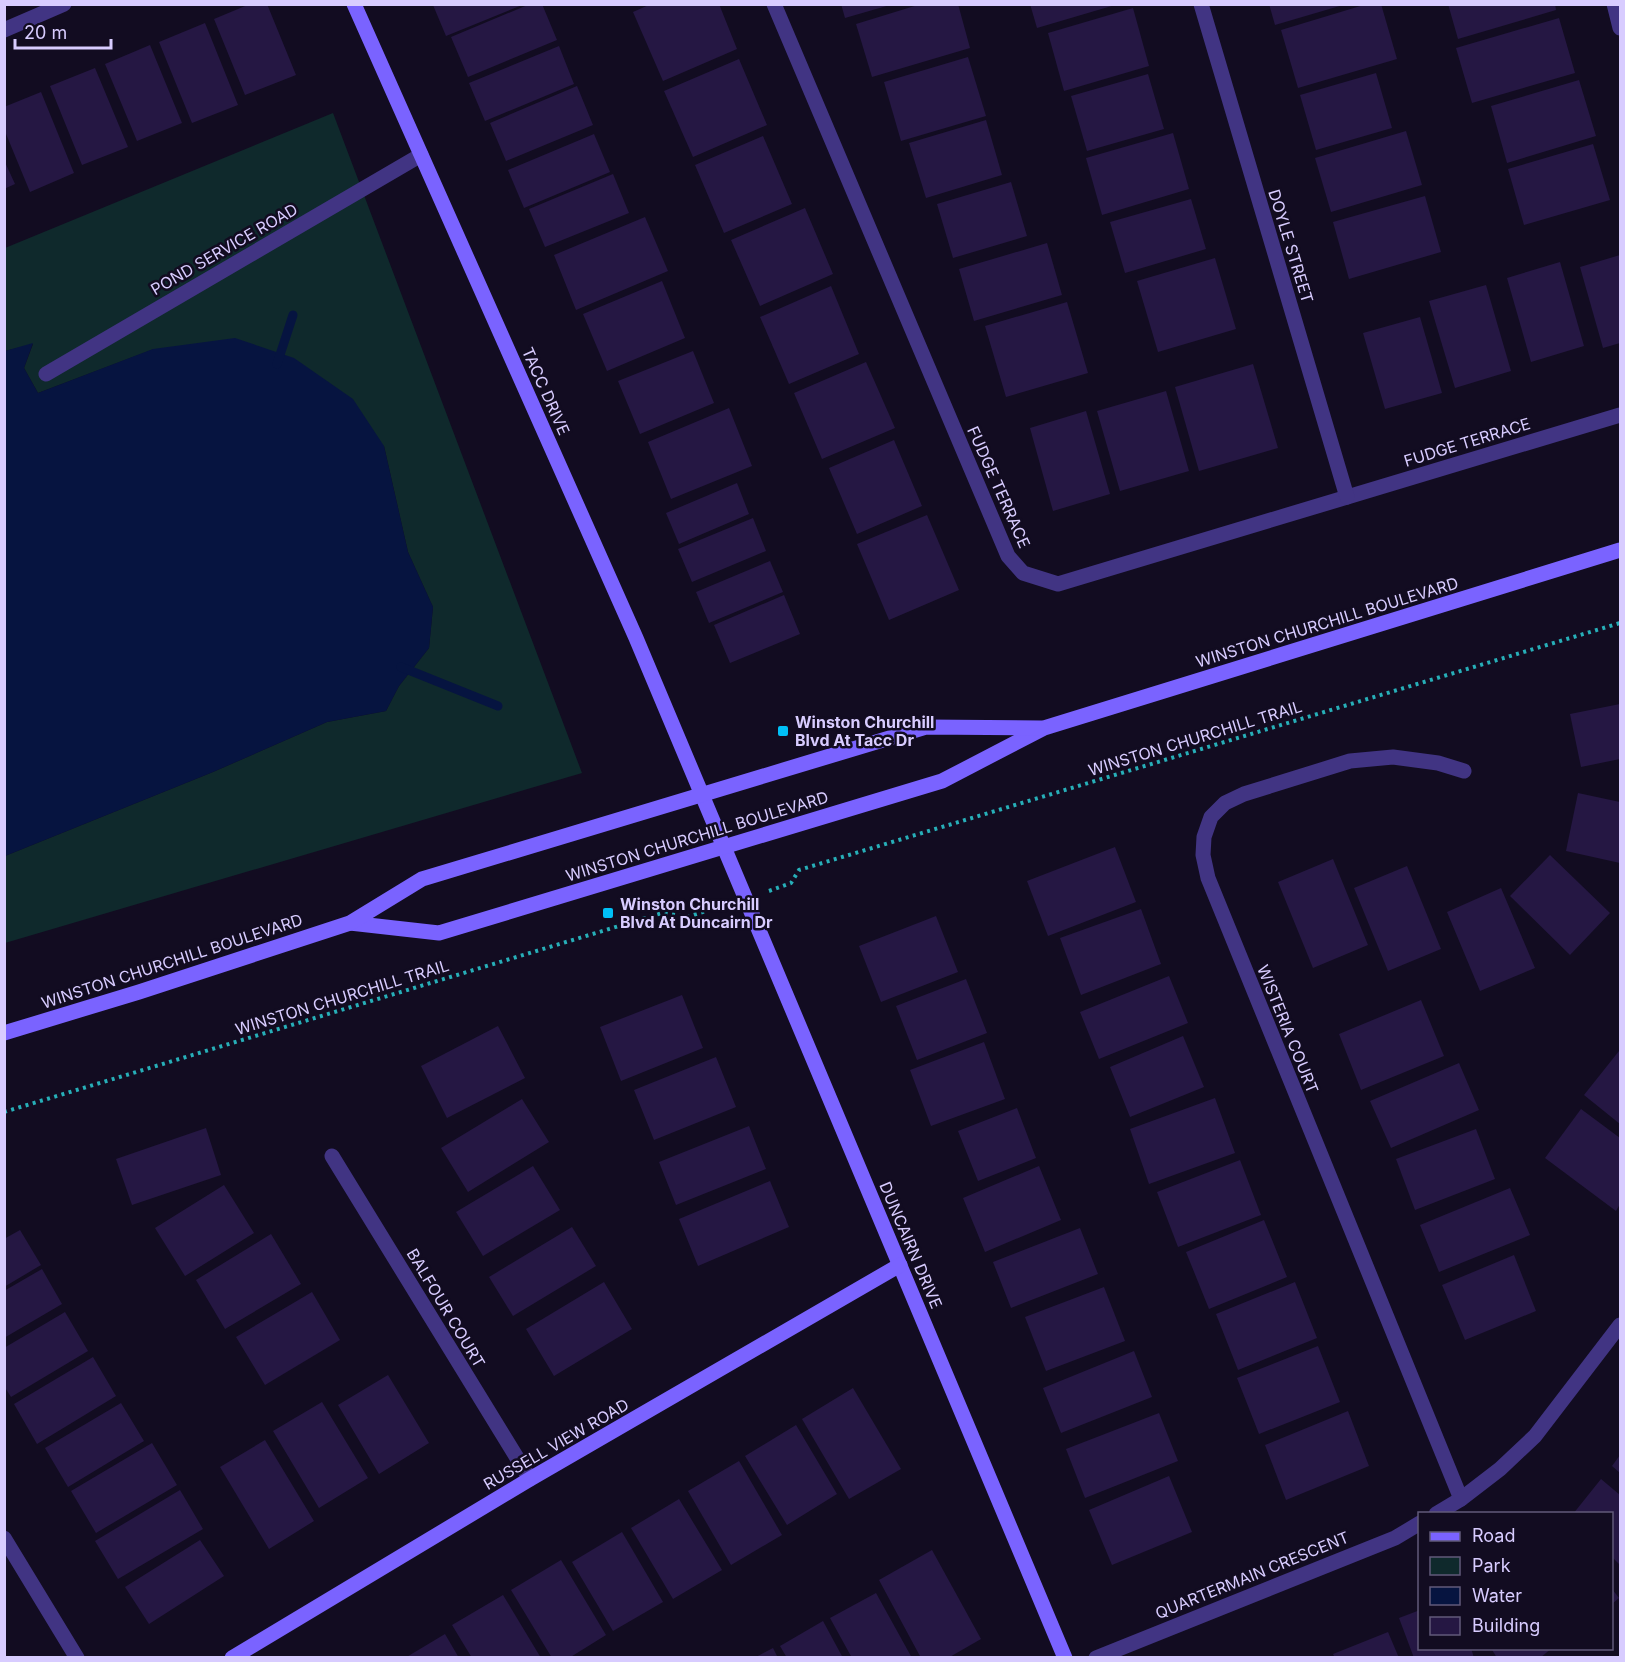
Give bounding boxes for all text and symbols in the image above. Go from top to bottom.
scale bar [15,12,111,50]
text: 20 m [24,22,67,43]
street label: DOYLE STREET [1264,187,1318,305]
street label: POND SERVICE ROAD [147,199,301,299]
street label: TACC DRIVE [518,344,574,438]
street label: FUDGE TERRACE [1401,413,1533,471]
street label: FUDGE TERRACE [963,423,1035,551]
street label: WINSTON CHURCHILL BOULEVARD [1193,572,1461,672]
street label: WINSTON CHURCHILL TRAIL [1086,696,1304,780]
place label: Winston Churchill Blvd At Tacc Dr [795,712,934,750]
marker: Winston Churchill Blvd At Tacc Dr [776,724,790,738]
street label: WINSTON CHURCHILL BOULEVARD [563,786,831,886]
place label: Winston Churchill Blvd At Duncairn Dr [620,894,773,932]
marker: Winston Churchill Blvd At Duncairn Dr [601,906,615,920]
street label: WINSTON CHURCHILL BOULEVARD [39,909,305,1013]
street label: WINSTON CHURCHILL TRAIL [233,955,451,1039]
street label: WISTERIA COURT [1253,962,1323,1096]
street label: DUNCAIRN DRIVE [875,1179,947,1311]
street label: BALFOUR COURT [403,1245,489,1371]
street label: RUSSELL VIEW ROAD [480,1394,632,1494]
legend [1418,1512,1613,1650]
text: Road [1472,1525,1515,1546]
street label: QUARTERMAIN CRESCENT [1152,1527,1352,1623]
text: Park [1472,1555,1511,1576]
text: Water [1472,1585,1522,1606]
text: Building [1472,1615,1540,1636]

